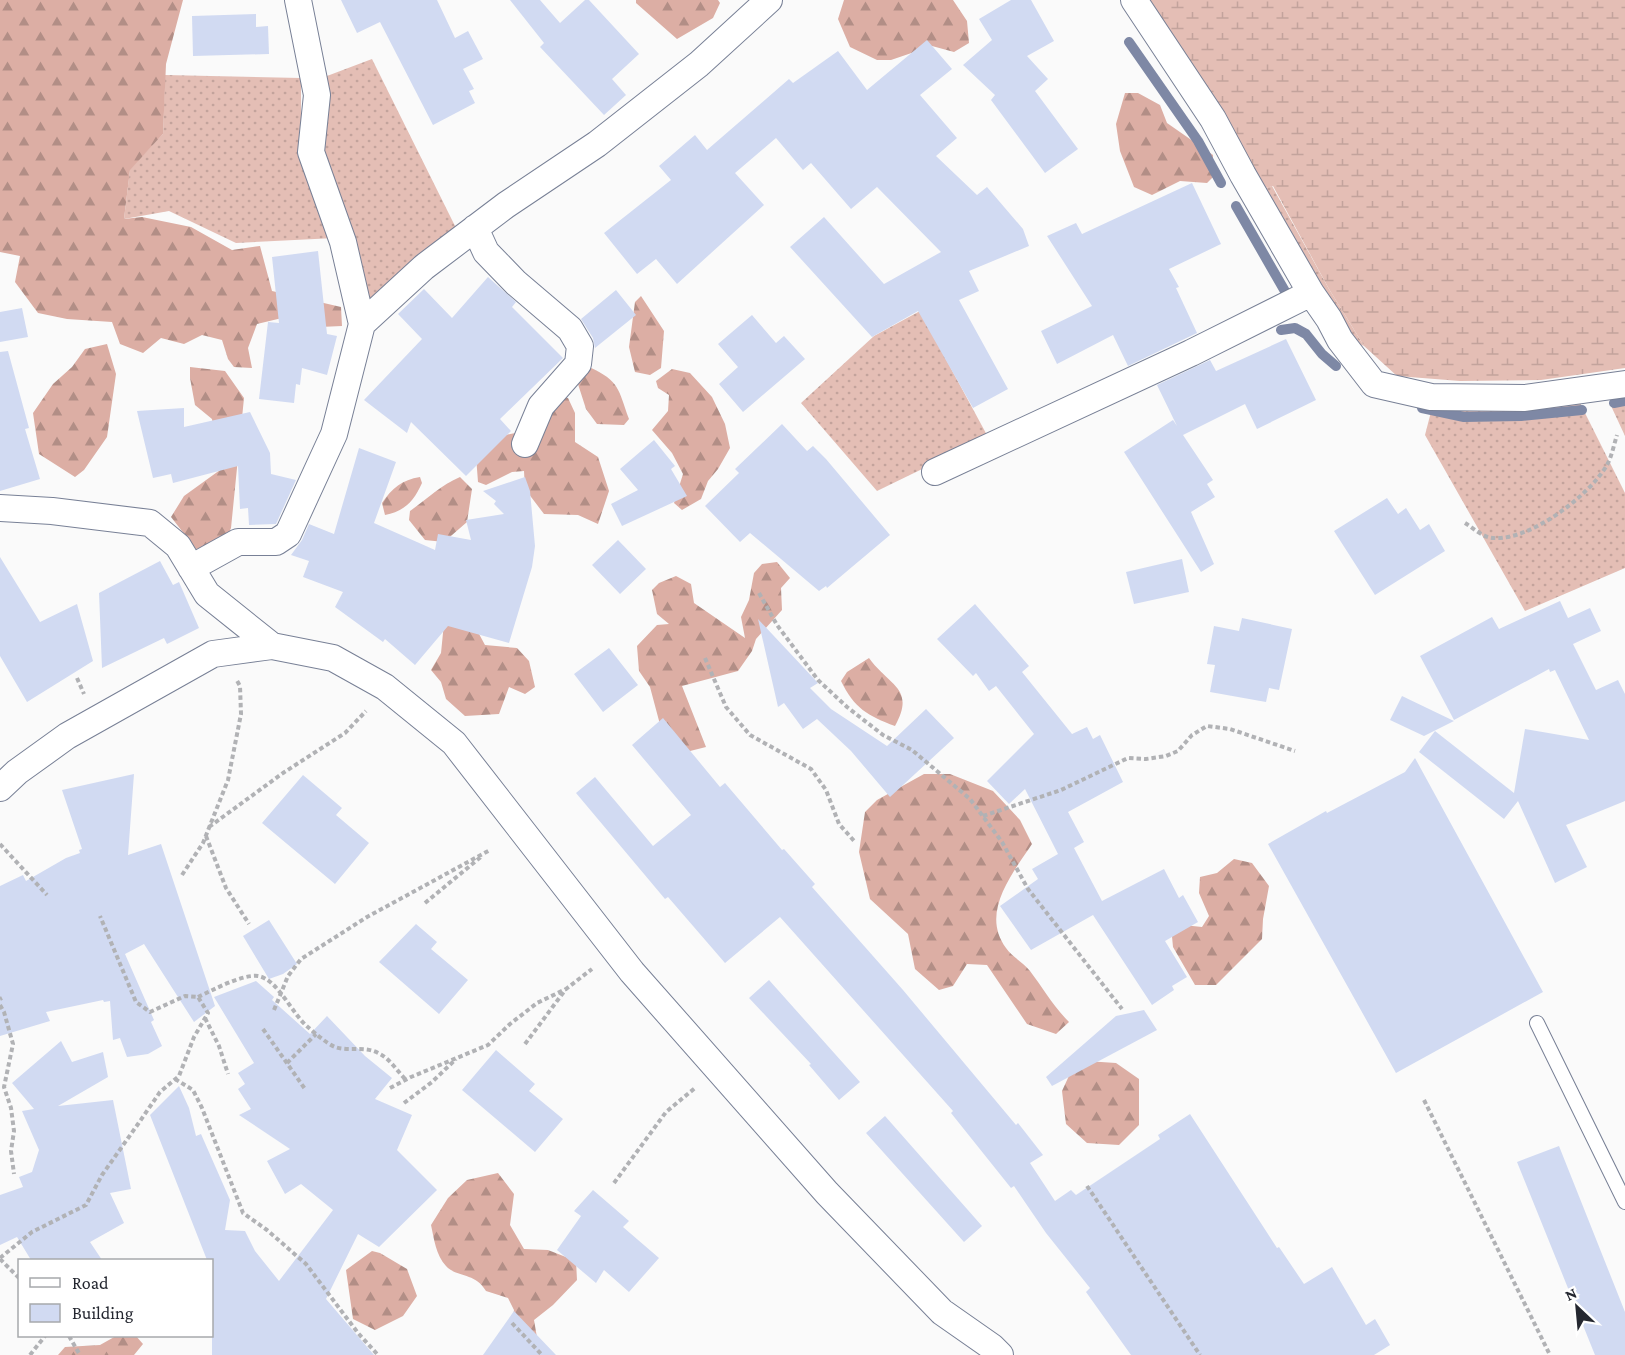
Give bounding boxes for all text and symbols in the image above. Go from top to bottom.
legend [18,1259,213,1337]
text: Road [72,1273,109,1293]
north arrow [1547,1277,1607,1337]
text: N [1562,1284,1579,1304]
text: Building [72,1303,134,1323]

